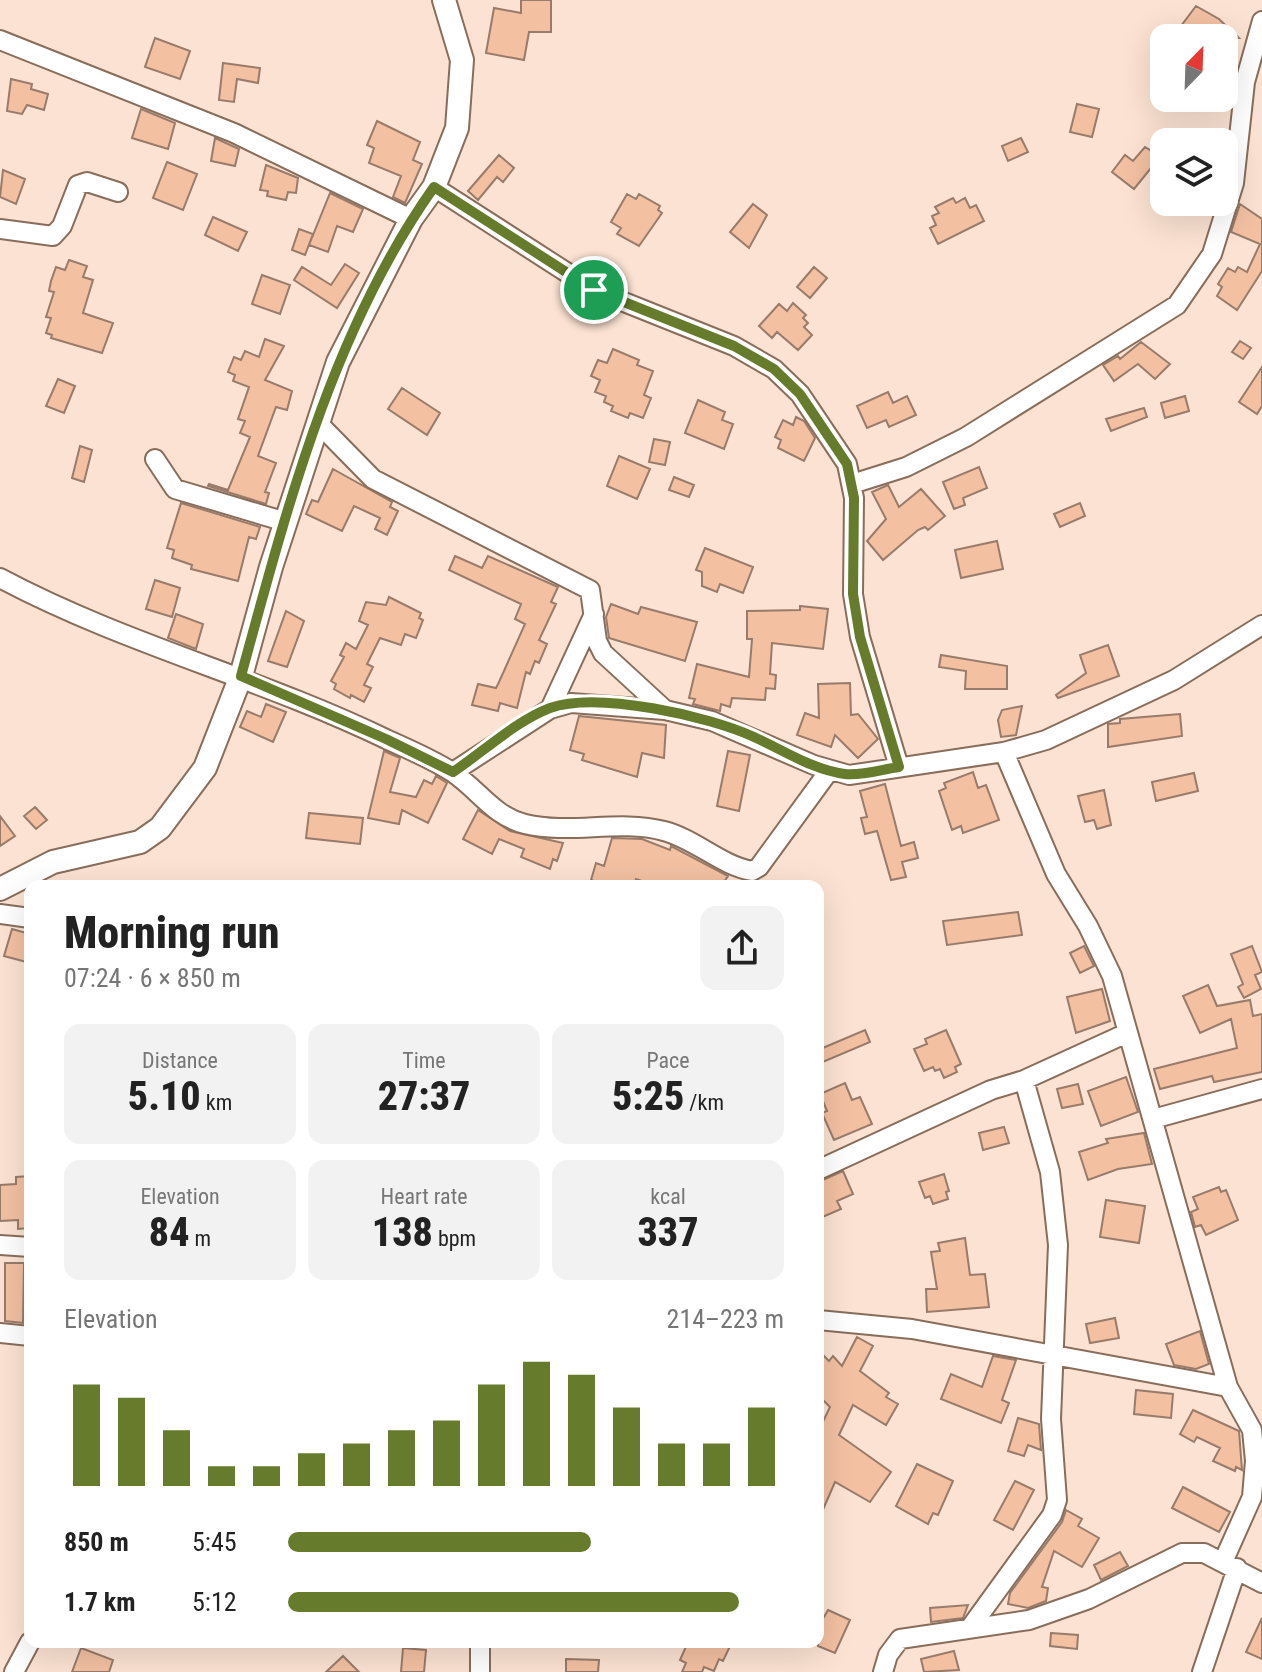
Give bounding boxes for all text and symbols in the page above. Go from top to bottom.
north arrow [1150,24,1238,112]
map controls [1150,24,1238,216]
button: layers [1150,128,1238,216]
pin [560,256,628,324]
icon: arrive [572,268,616,312]
button: share [700,906,784,990]
text: Morning run [64,907,280,959]
text: 07:24 · 6 × 850 m [64,963,241,993]
text: Distance [142,1048,218,1073]
text: Time [402,1048,446,1073]
text: Pace [646,1048,690,1073]
text: 5.10 [128,1073,201,1120]
text: 27:37 [378,1073,470,1120]
text: 5:25 [612,1073,684,1120]
text: km [201,1090,232,1115]
text: /km [684,1090,724,1115]
text: Elevation [140,1184,220,1209]
text: Heart rate [381,1184,467,1209]
text: kcal [650,1184,686,1209]
text: 84 [149,1209,190,1256]
text: 138 [372,1209,433,1256]
text: 337 [638,1209,699,1256]
text: m [190,1226,211,1251]
text: bpm [433,1226,476,1251]
text: Elevation [64,1304,158,1334]
text: 214–223 m [667,1304,784,1334]
text: 850 m [64,1527,129,1557]
text: 5:45 [192,1527,237,1557]
text: 1.7 km [64,1587,136,1617]
text: 5:12 [192,1587,237,1617]

